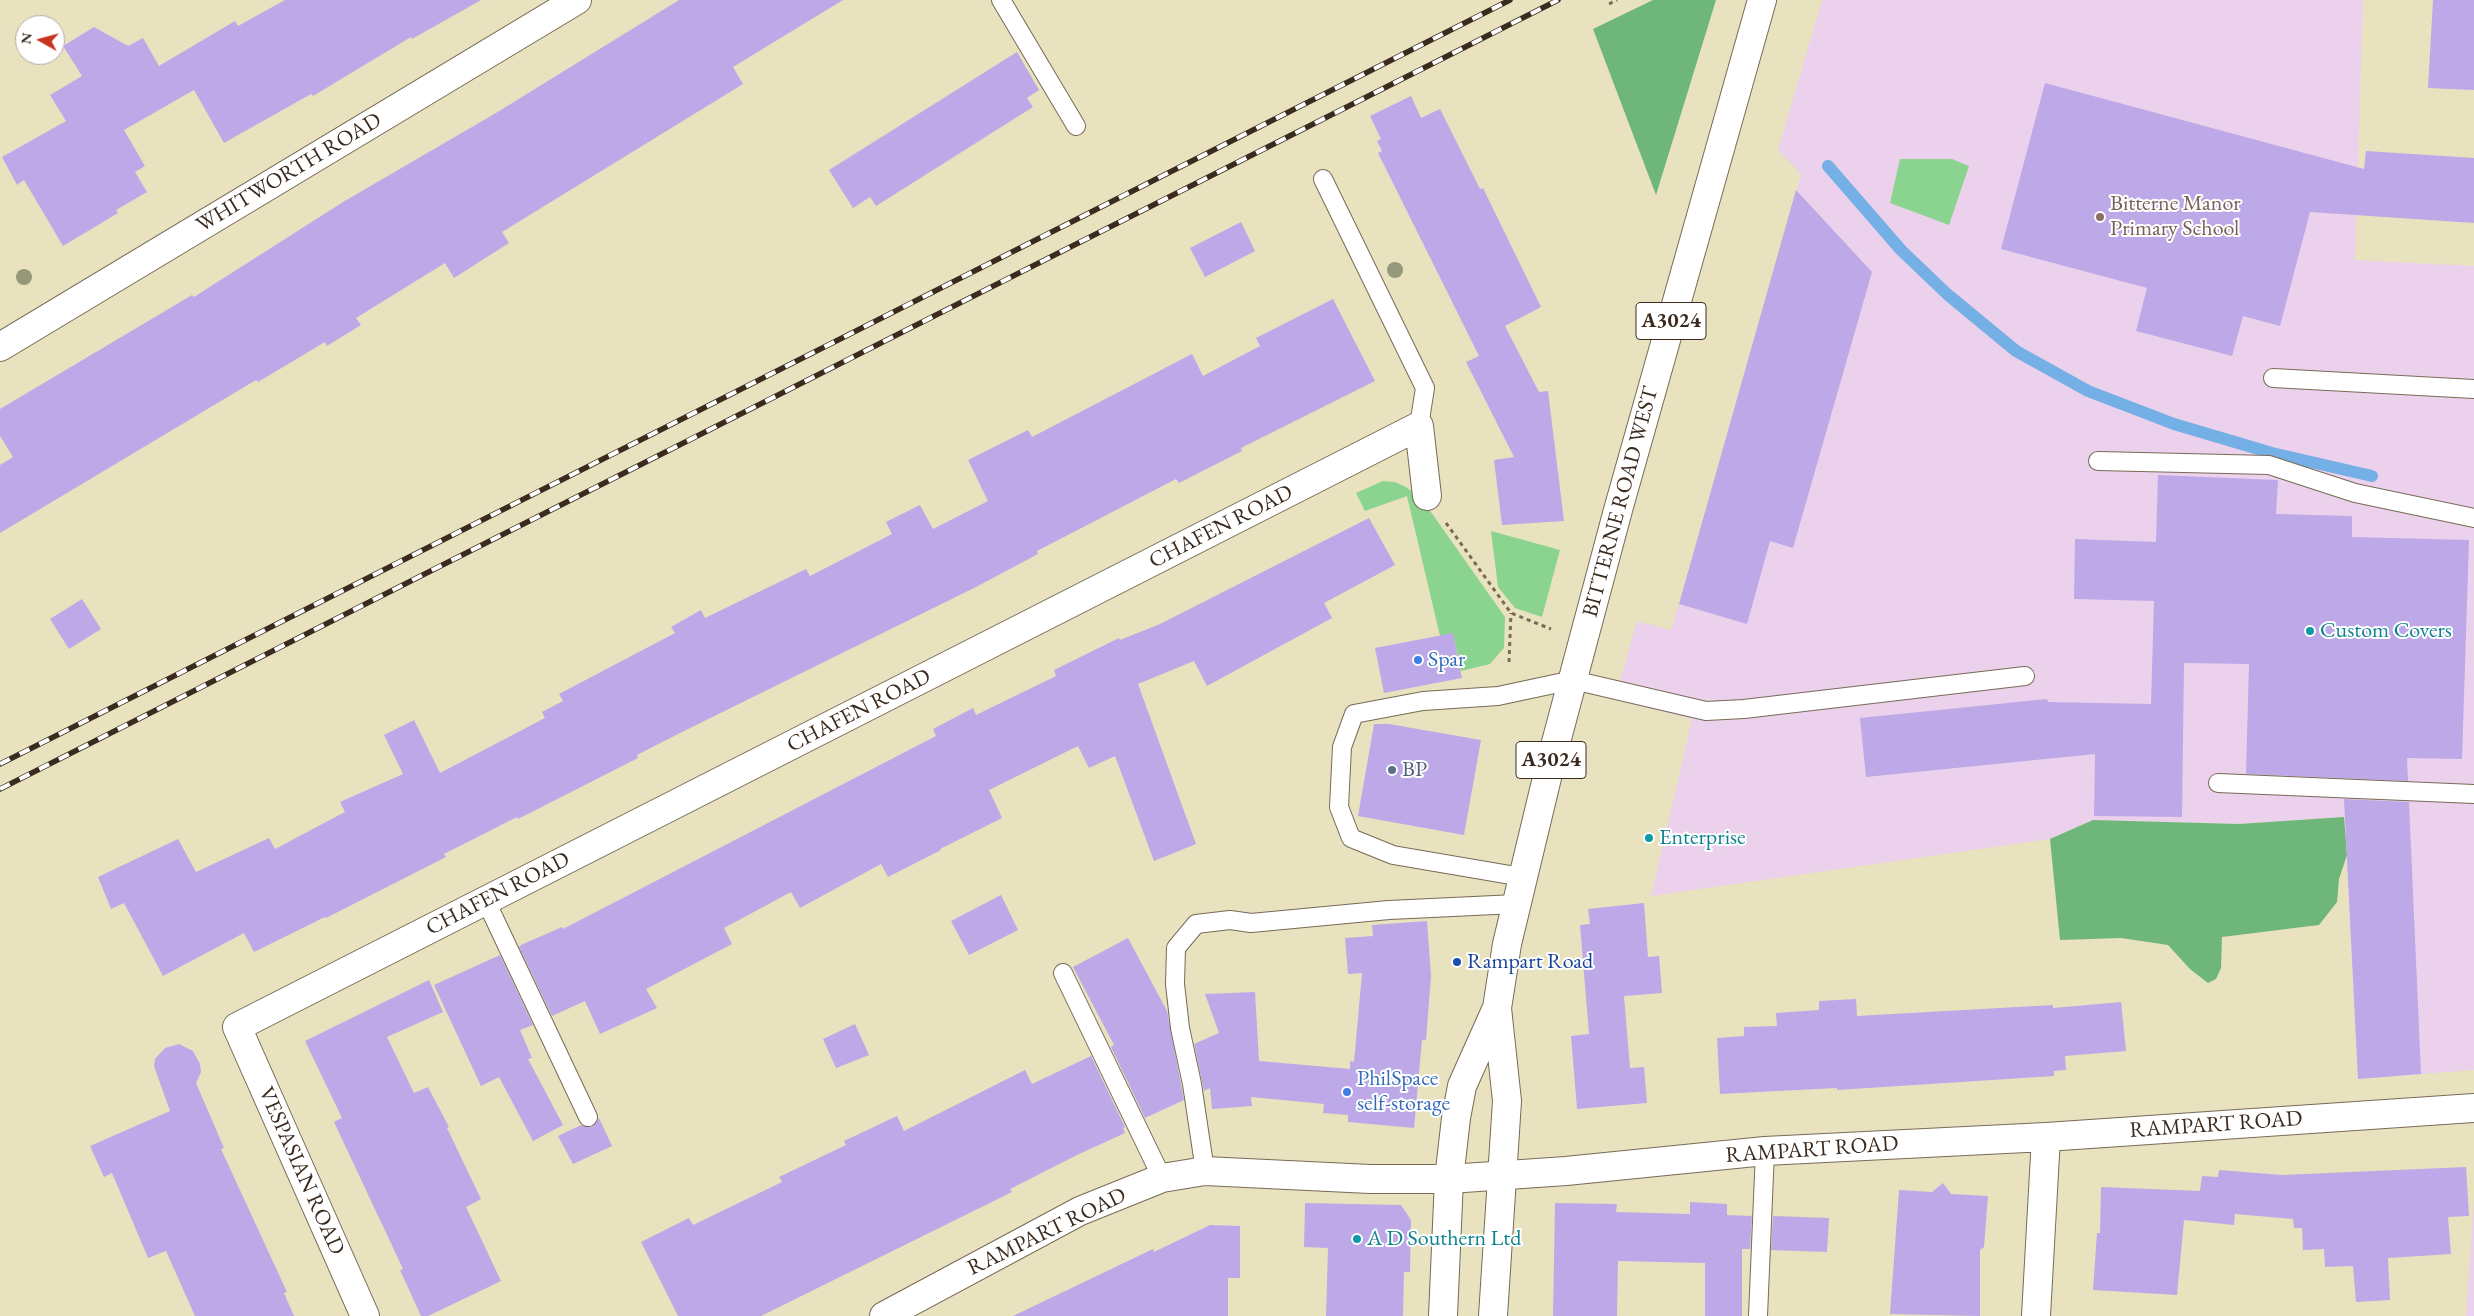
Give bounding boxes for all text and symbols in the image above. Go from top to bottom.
north arrow [15,15,65,65]
text: N [16,32,36,45]
street label: WHITWORTH ROAD [192,107,386,239]
place label: Bitterne Manor Primary School [2110,191,2241,242]
marker: Bitterne Manor Primary School [2094,211,2106,223]
road number: A3024 [1636,302,1706,340]
street label: BITTERNE ROAD WEST [1577,384,1665,620]
street label: CHAFEN ROAD [1145,479,1297,575]
place label: Custom Covers [2320,618,2452,644]
marker: Custom Covers [2304,625,2316,637]
place label: Spar [1428,647,1465,673]
marker: Spar [1412,654,1424,666]
street label: CHAFEN ROAD [783,663,935,759]
road number: A3024 [1516,742,1586,778]
place label: BP [1402,757,1427,783]
marker: BP [1386,764,1398,776]
place label: Enterprise [1659,825,1746,851]
marker: Enterprise [1643,832,1655,844]
street label: CHAFEN ROAD [422,846,574,942]
place label: Rampart Road [1467,949,1593,975]
marker: Rampart Road [1451,956,1463,968]
place label: PhilSpace self-storage [1357,1066,1450,1118]
street label: VESPASIAN ROAD [252,1083,350,1259]
marker: PhilSpace self-storage [1341,1086,1353,1098]
street label: RAMPART ROAD [2129,1106,2303,1144]
street label: RAMPART ROAD [1725,1131,1899,1169]
street label: RAMPART ROAD [963,1182,1131,1282]
place label: A D Southern Ltd [1367,1226,1521,1252]
marker: A D Southern Ltd [1351,1233,1363,1245]

